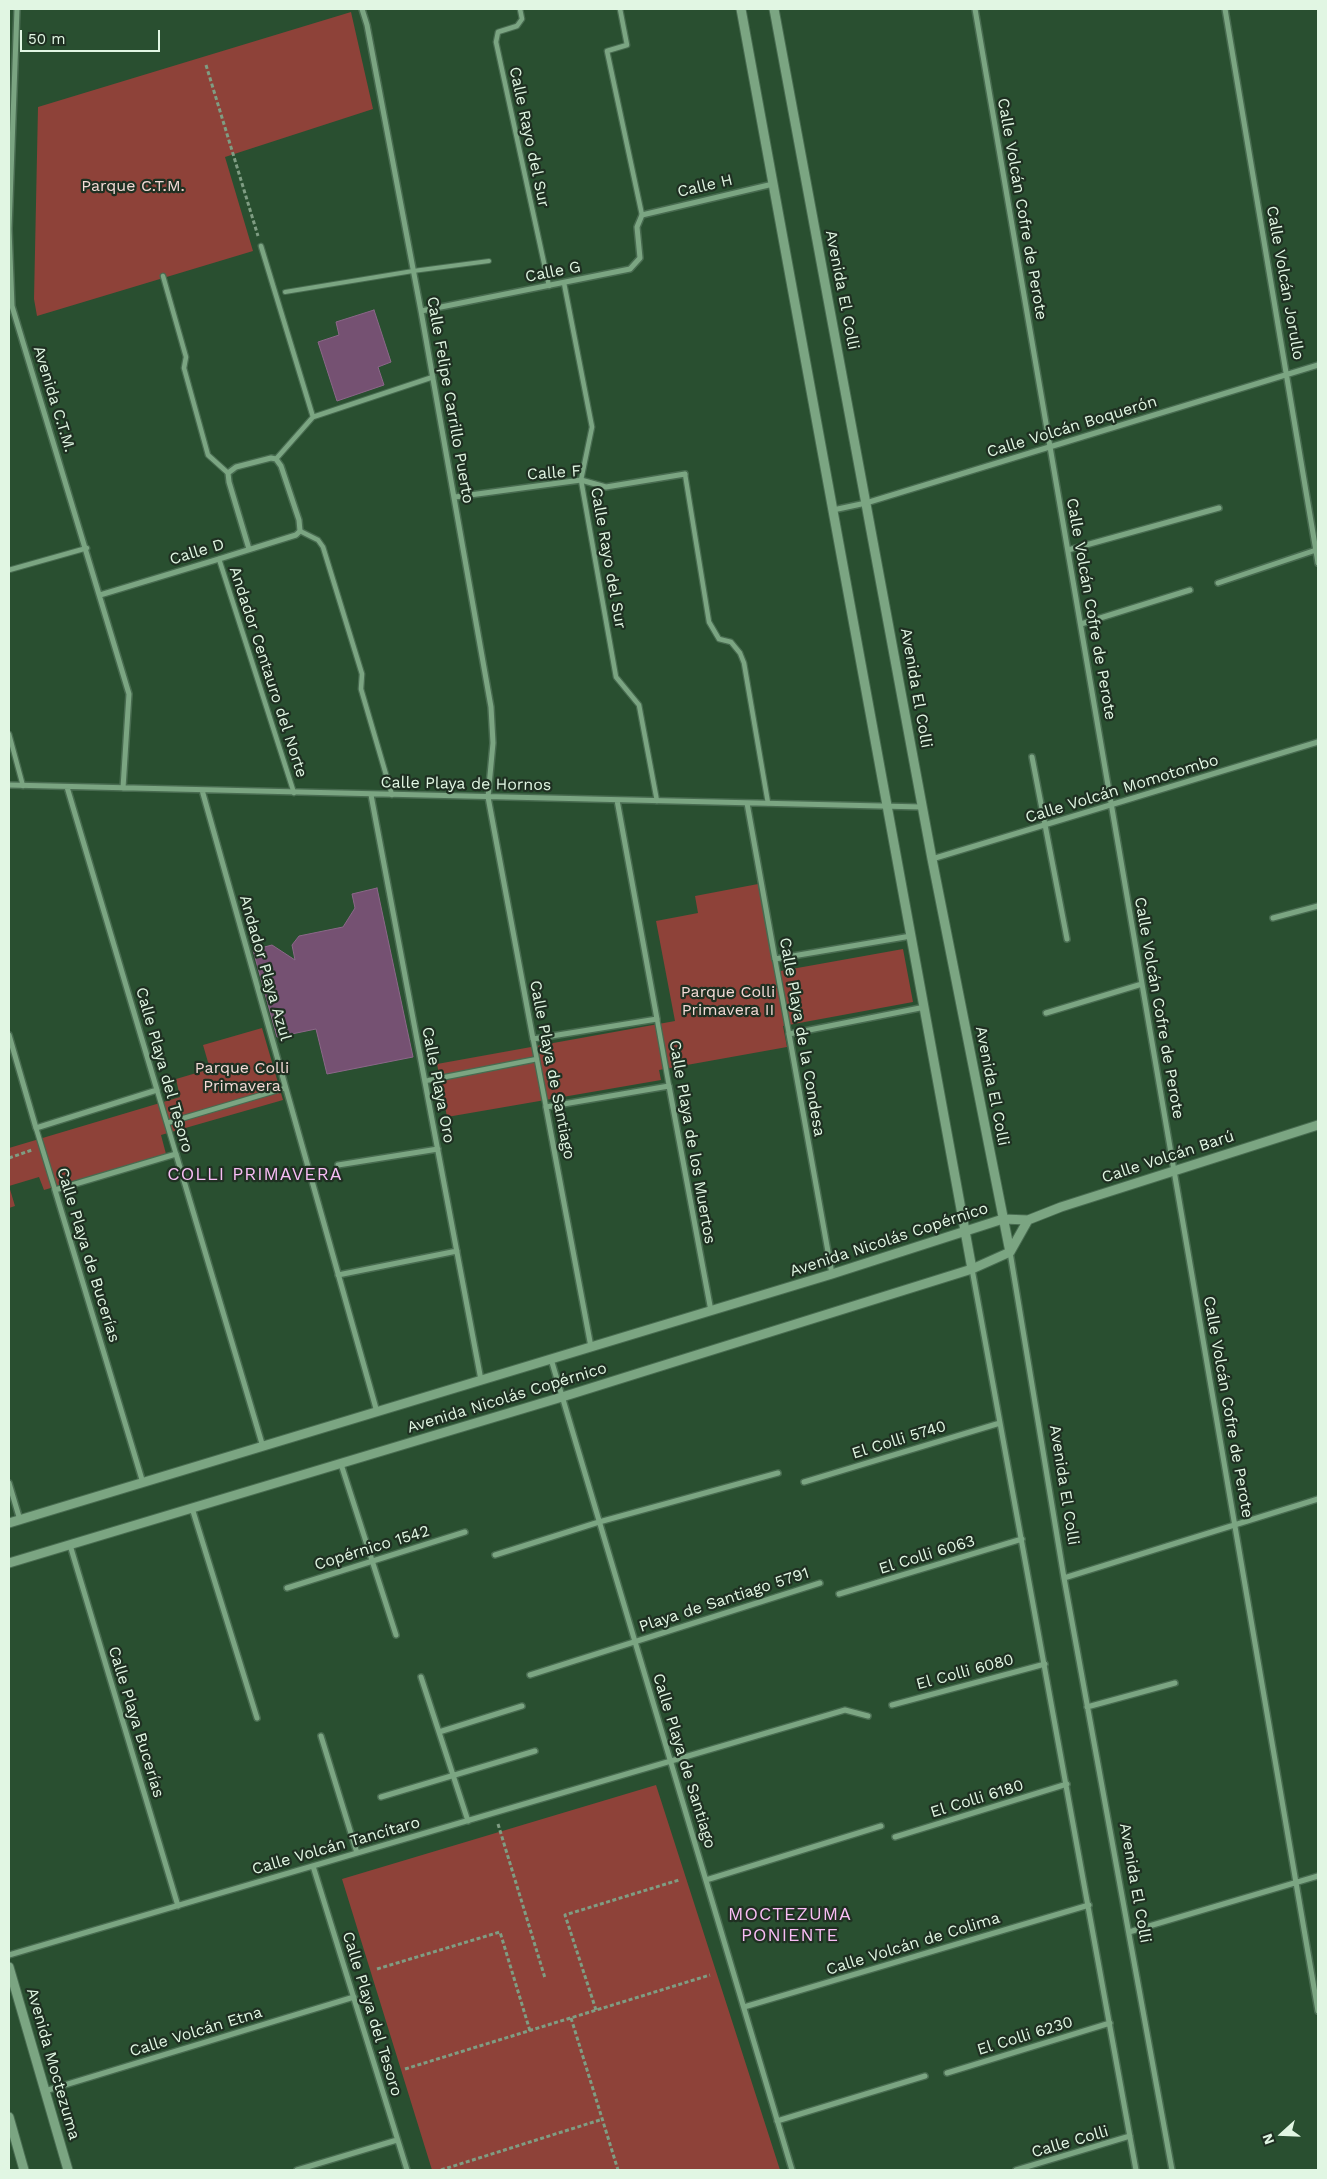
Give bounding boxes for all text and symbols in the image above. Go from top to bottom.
scale bar [22,20,162,52]
text: 50 m [28,30,65,48]
street label: Calle Rayo del Sur [505,65,553,209]
street label: Calle Volcán Cofre de Perote [993,97,1051,321]
street label: Calle H [675,170,735,202]
park label: Parque C.T.M. [81,176,185,196]
street label: Calle Volcán Jorullo [1262,204,1308,362]
street label: Avenida El Colli [821,229,863,351]
street label: Calle G [524,257,582,287]
street label: Calle Felipe Carrillo Puerto [422,295,478,505]
street label: Avenida C.T.M. [29,343,79,455]
street label: Calle Volcán Boquerón [985,392,1159,462]
street label: Calle F [526,462,582,484]
street label: Calle Rayo del Sur [586,486,630,630]
street label: Calle Volcán Cofre de Perote [1062,497,1120,721]
street label: Calle D [167,535,227,569]
street label: Andador Centauro del Norte [225,564,311,780]
street label: Avenida El Colli [896,627,936,749]
street label: Calle Volcán Momotombo [1023,750,1221,828]
street label: Calle Playa de Hornos [380,773,552,795]
street label: Andador Playa Azul [235,893,295,1043]
street label: Calle Volcán Cofre de Perote [1130,896,1188,1120]
street label: Calle Playa de la Condesa [775,936,829,1138]
street label: Calle Playa de Santiago [525,979,579,1161]
park label: Parque Colli Primavera II [681,982,775,1020]
street label: Calle Playa del Tesoro [131,985,197,1155]
street label: Calle Playa Oro [417,1025,459,1145]
street label: Avenida El Colli [971,1025,1013,1147]
street label: Calle Playa de los Muertos [665,1038,719,1246]
park label: Parque Colli Primavera [195,1058,289,1096]
street label: Calle Volcán Barú [1099,1127,1237,1187]
district label: COLLI PRIMAVERA [165,1164,345,1186]
street label: Calle Playa de Bucerías [52,1165,124,1345]
street label: Avenida Nicolás Copérnico [787,1199,991,1281]
street label: Calle Volcán Cofre de Perote [1199,1295,1257,1519]
street label: Avenida Nicolás Copérnico [405,1358,609,1438]
street label: El Colli 5740 [850,1417,948,1463]
street label: Avenida El Colli [1045,1424,1083,1546]
street label: Copérnico 1542 [312,1521,432,1575]
street label: El Colli 6063 [877,1531,977,1579]
street label: Playa de Santiago 5791 [637,1563,811,1637]
street label: Calle Playa Bucerías [104,1644,168,1800]
street label: El Colli 6080 [914,1650,1016,1694]
street label: Calle Playa de Santiago [648,1671,720,1851]
street label: El Colli 6180 [928,1776,1026,1822]
street label: Calle Volcán Tancítaro [250,1813,422,1879]
street label: Avenida El Colli [1115,1822,1155,1944]
district label: MOCTEZUMA PONIENTE [727,1904,853,1946]
street label: Calle Volcán de Colima [824,1908,1002,1980]
street label: Calle Playa del Tesoro [338,1929,406,2099]
street label: Avenida Moctezuma [22,1986,84,2142]
street label: Calle Volcán Etna [127,2003,265,2061]
street label: El Colli 6230 [975,2012,1075,2060]
north arrow [1257,2109,1307,2159]
street label: Calle Colli [1029,2122,1111,2162]
text: N [1259,2132,1277,2147]

